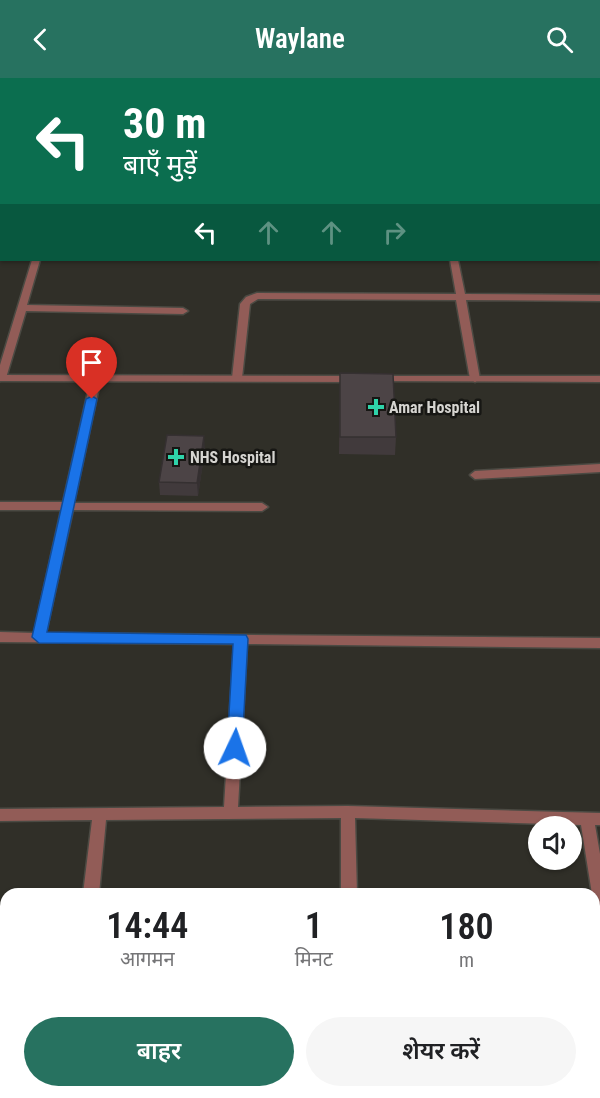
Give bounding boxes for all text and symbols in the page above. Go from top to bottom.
icon: back [24,23,57,56]
text: Waylane [255,23,345,55]
icon: search [543,23,576,56]
text: 30 m [123,99,206,148]
icon: left [24,102,102,180]
text: बाएँ मुड़ें [123,149,197,181]
icon: left [189,216,222,249]
icon: ahead [252,216,285,249]
icon: ahead [315,216,348,249]
icon: right [378,216,411,249]
pin [66,337,117,399]
icon: arrive [75,346,108,379]
marker: Amar Hospital [367,398,385,416]
place label: Amar Hospital [389,398,480,417]
marker: NHS Hospital [167,448,185,466]
place label: NHS Hospital [190,448,275,467]
position arrow [203,716,267,780]
map controls [528,816,582,870]
button: sound [528,816,582,870]
text: 14:44 [106,905,188,947]
text: 1 [305,905,323,947]
text: 180 [439,906,494,948]
text: आगमन [120,947,175,971]
text: मिनट [295,947,333,971]
text: m [459,948,474,972]
button: बाहर [24,1017,294,1086]
button: शेयर करें [306,1017,576,1086]

